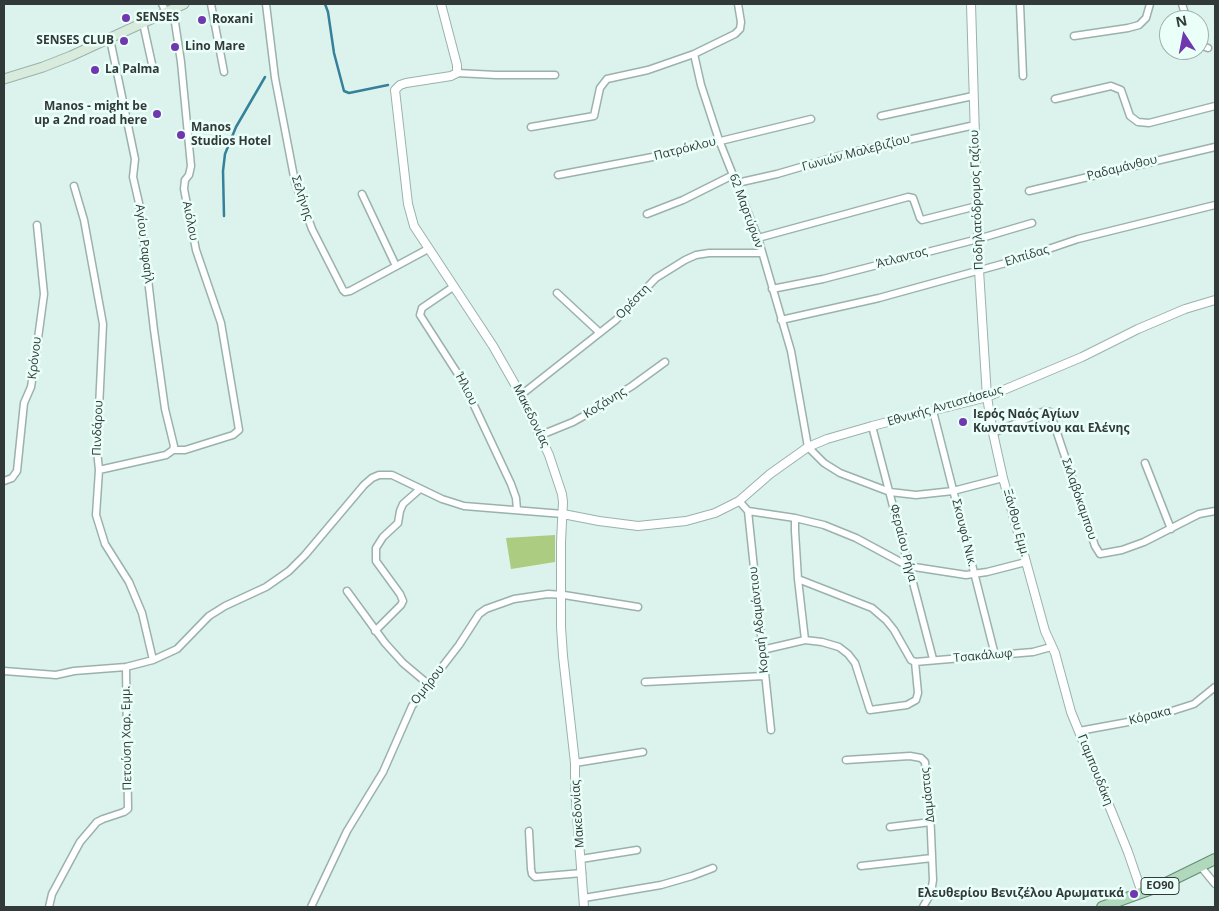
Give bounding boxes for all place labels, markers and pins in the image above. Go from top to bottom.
place label: SENSES [136,11,179,25]
marker: SENSES [120,12,132,24]
place label: Roxani [212,13,253,27]
marker: Roxani [196,14,208,26]
place label: SENSES CLUB [36,34,114,48]
marker: SENSES CLUB [118,35,130,47]
place label: Lino Mare [185,40,245,54]
marker: Lino Mare [169,41,181,53]
place label: La Palma [105,63,160,77]
marker: La Palma [89,64,101,76]
place label: Manos - might be up a 2nd road here [34,100,147,128]
marker: Manos - might be up a 2nd road here [151,108,163,120]
place label: Manos Studios Hotel [191,121,271,149]
marker: Manos Studios Hotel [175,129,187,141]
place label: Ιερός Ναός Αγίων Κωνσταντίνου και Ελένης [973,408,1129,436]
marker: Ιερός Ναός Αγίων Κωνσταντίνου και Ελένης [957,416,969,428]
place label: Ελευθερίου Βενιζέλου Αρωματικά [917,887,1124,901]
marker: Ελευθερίου Βενιζέλου Αρωματικά [1128,888,1140,900]

